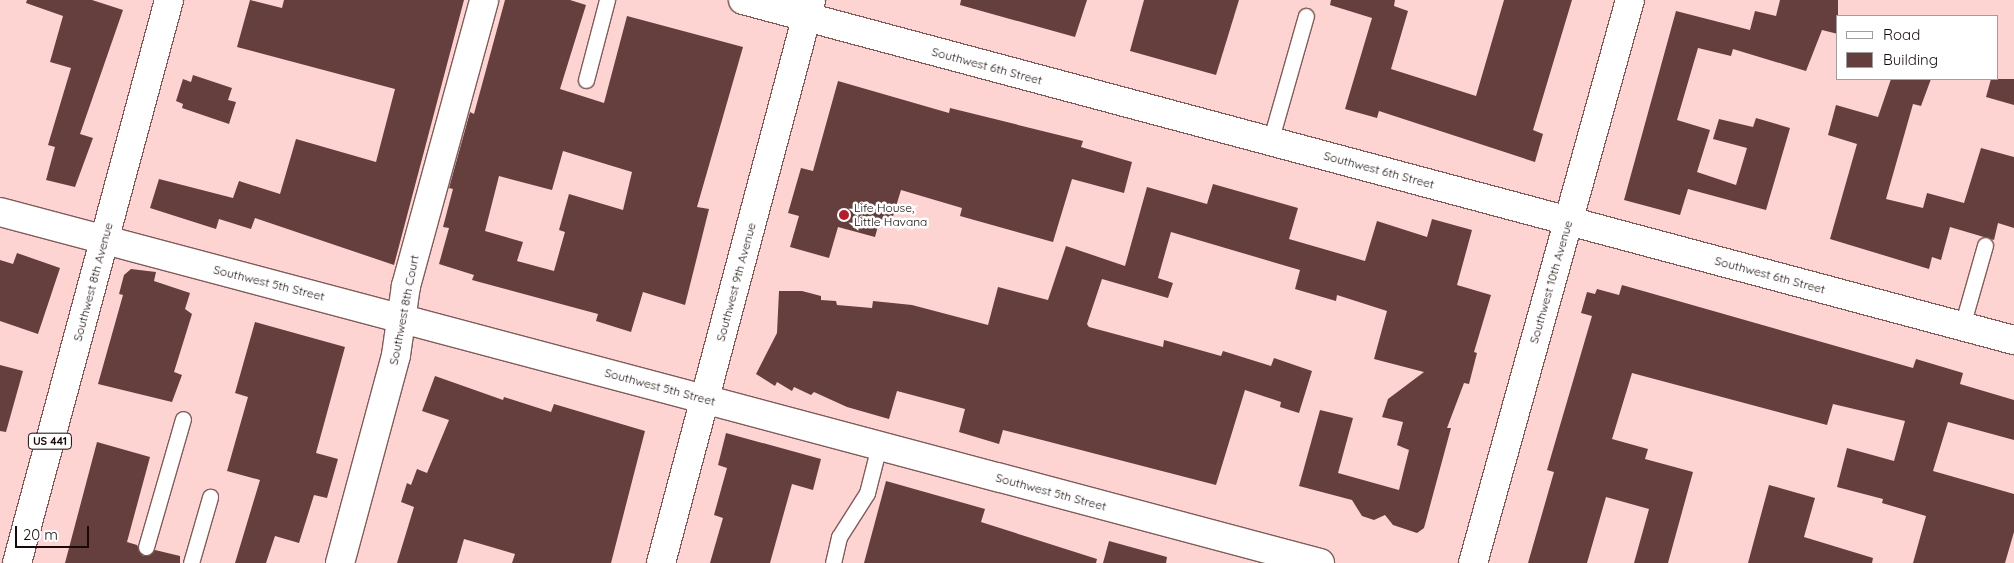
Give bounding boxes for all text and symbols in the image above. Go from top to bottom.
legend [1836,15,1999,80]
text: Road [1883,25,1920,44]
street label: Southwest 6th Street [930,44,1044,88]
text: Building [1883,50,1938,69]
street label: Southwest 6th Street [1322,148,1436,192]
place label: Life House, Little Havana [854,201,927,229]
marker: Life House, Little Havana [838,209,850,221]
street label: Southwest 10th Avenue [1527,219,1575,345]
street label: Southwest 8th Avenue [70,221,116,343]
street label: Southwest 9th Avenue [713,221,759,343]
street label: Southwest 6th Street [1713,253,1827,297]
street label: Southwest 8th Court [386,254,422,366]
street label: Southwest 5th Street [212,262,326,304]
street label: Southwest 5th Street [603,365,717,409]
road number: US 441 [28,432,72,450]
street label: Southwest 5th Street [994,470,1108,514]
scale bar [18,516,91,548]
text: 20 m [23,525,58,544]

